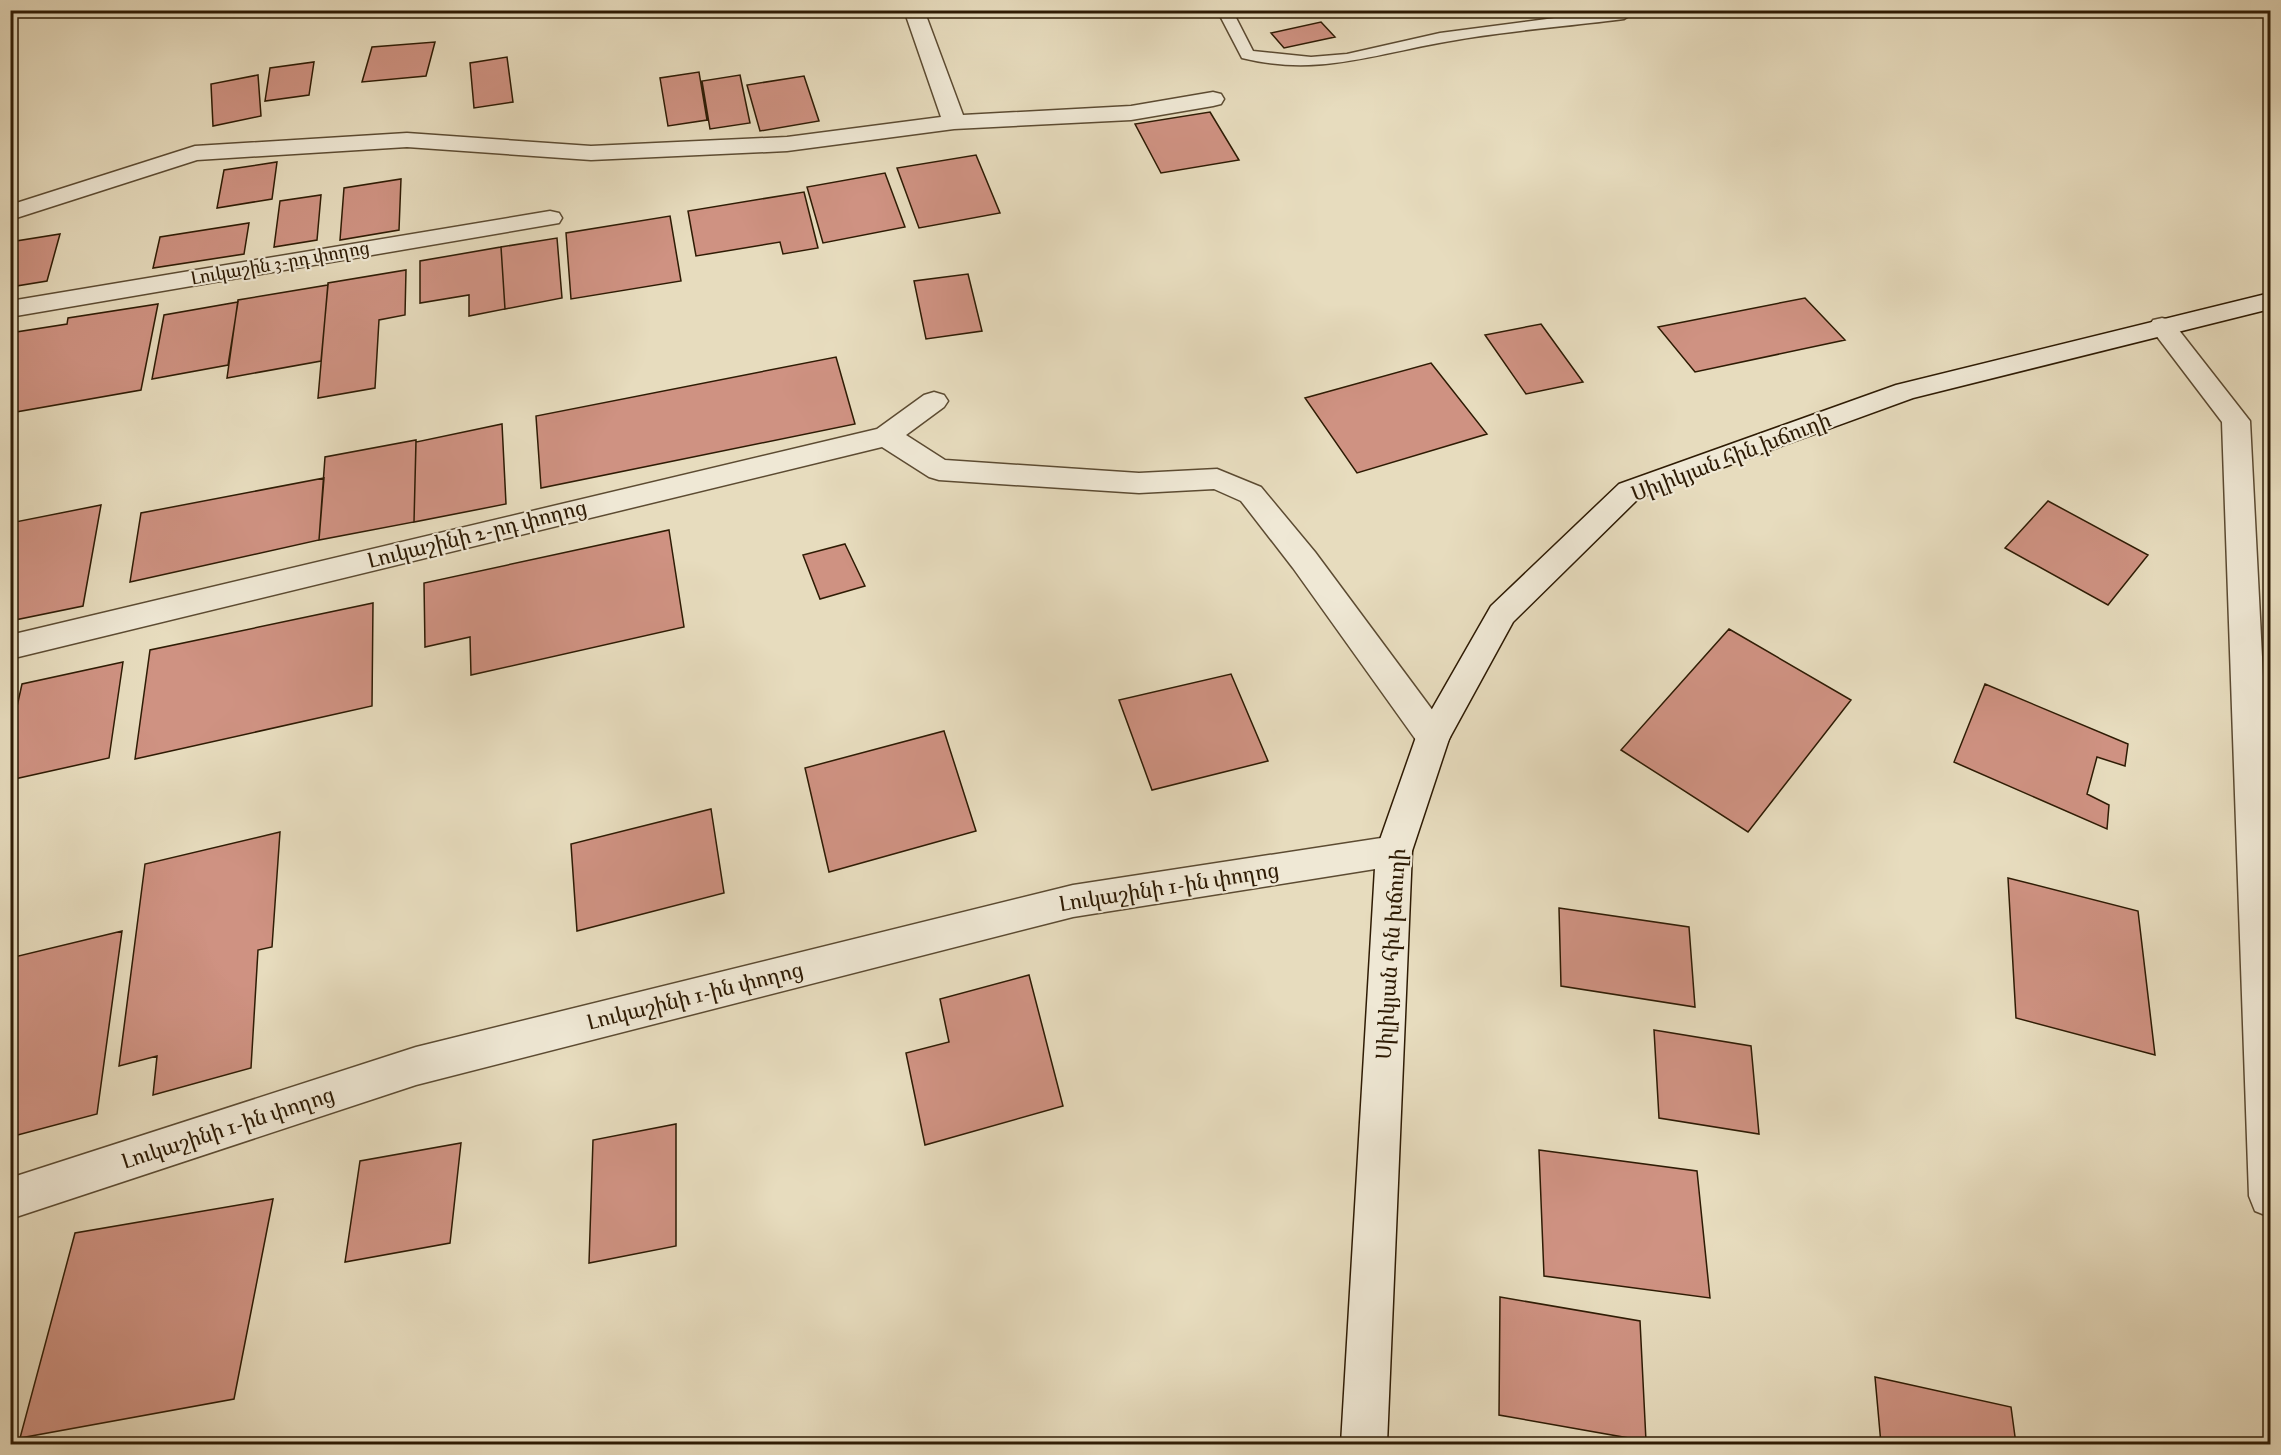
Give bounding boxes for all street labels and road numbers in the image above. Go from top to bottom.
street label: Լուկաշին 3-րդ փողոց [189,236,371,290]
street label: Սիլիկյան հին խճուղի [1628,407,1835,507]
street label: Լուկաշինի 2-րդ փողոց [365,494,589,574]
street label: Սիլիկյան հին խճուղի [1371,847,1411,1061]
street label: Լուկաշինի 1-ին փողոց [1057,857,1281,917]
street label: Լուկաշինի 1-ին փողոց [584,957,806,1035]
street label: Լուկաշինի 1-ին փողոց [118,1081,338,1175]

